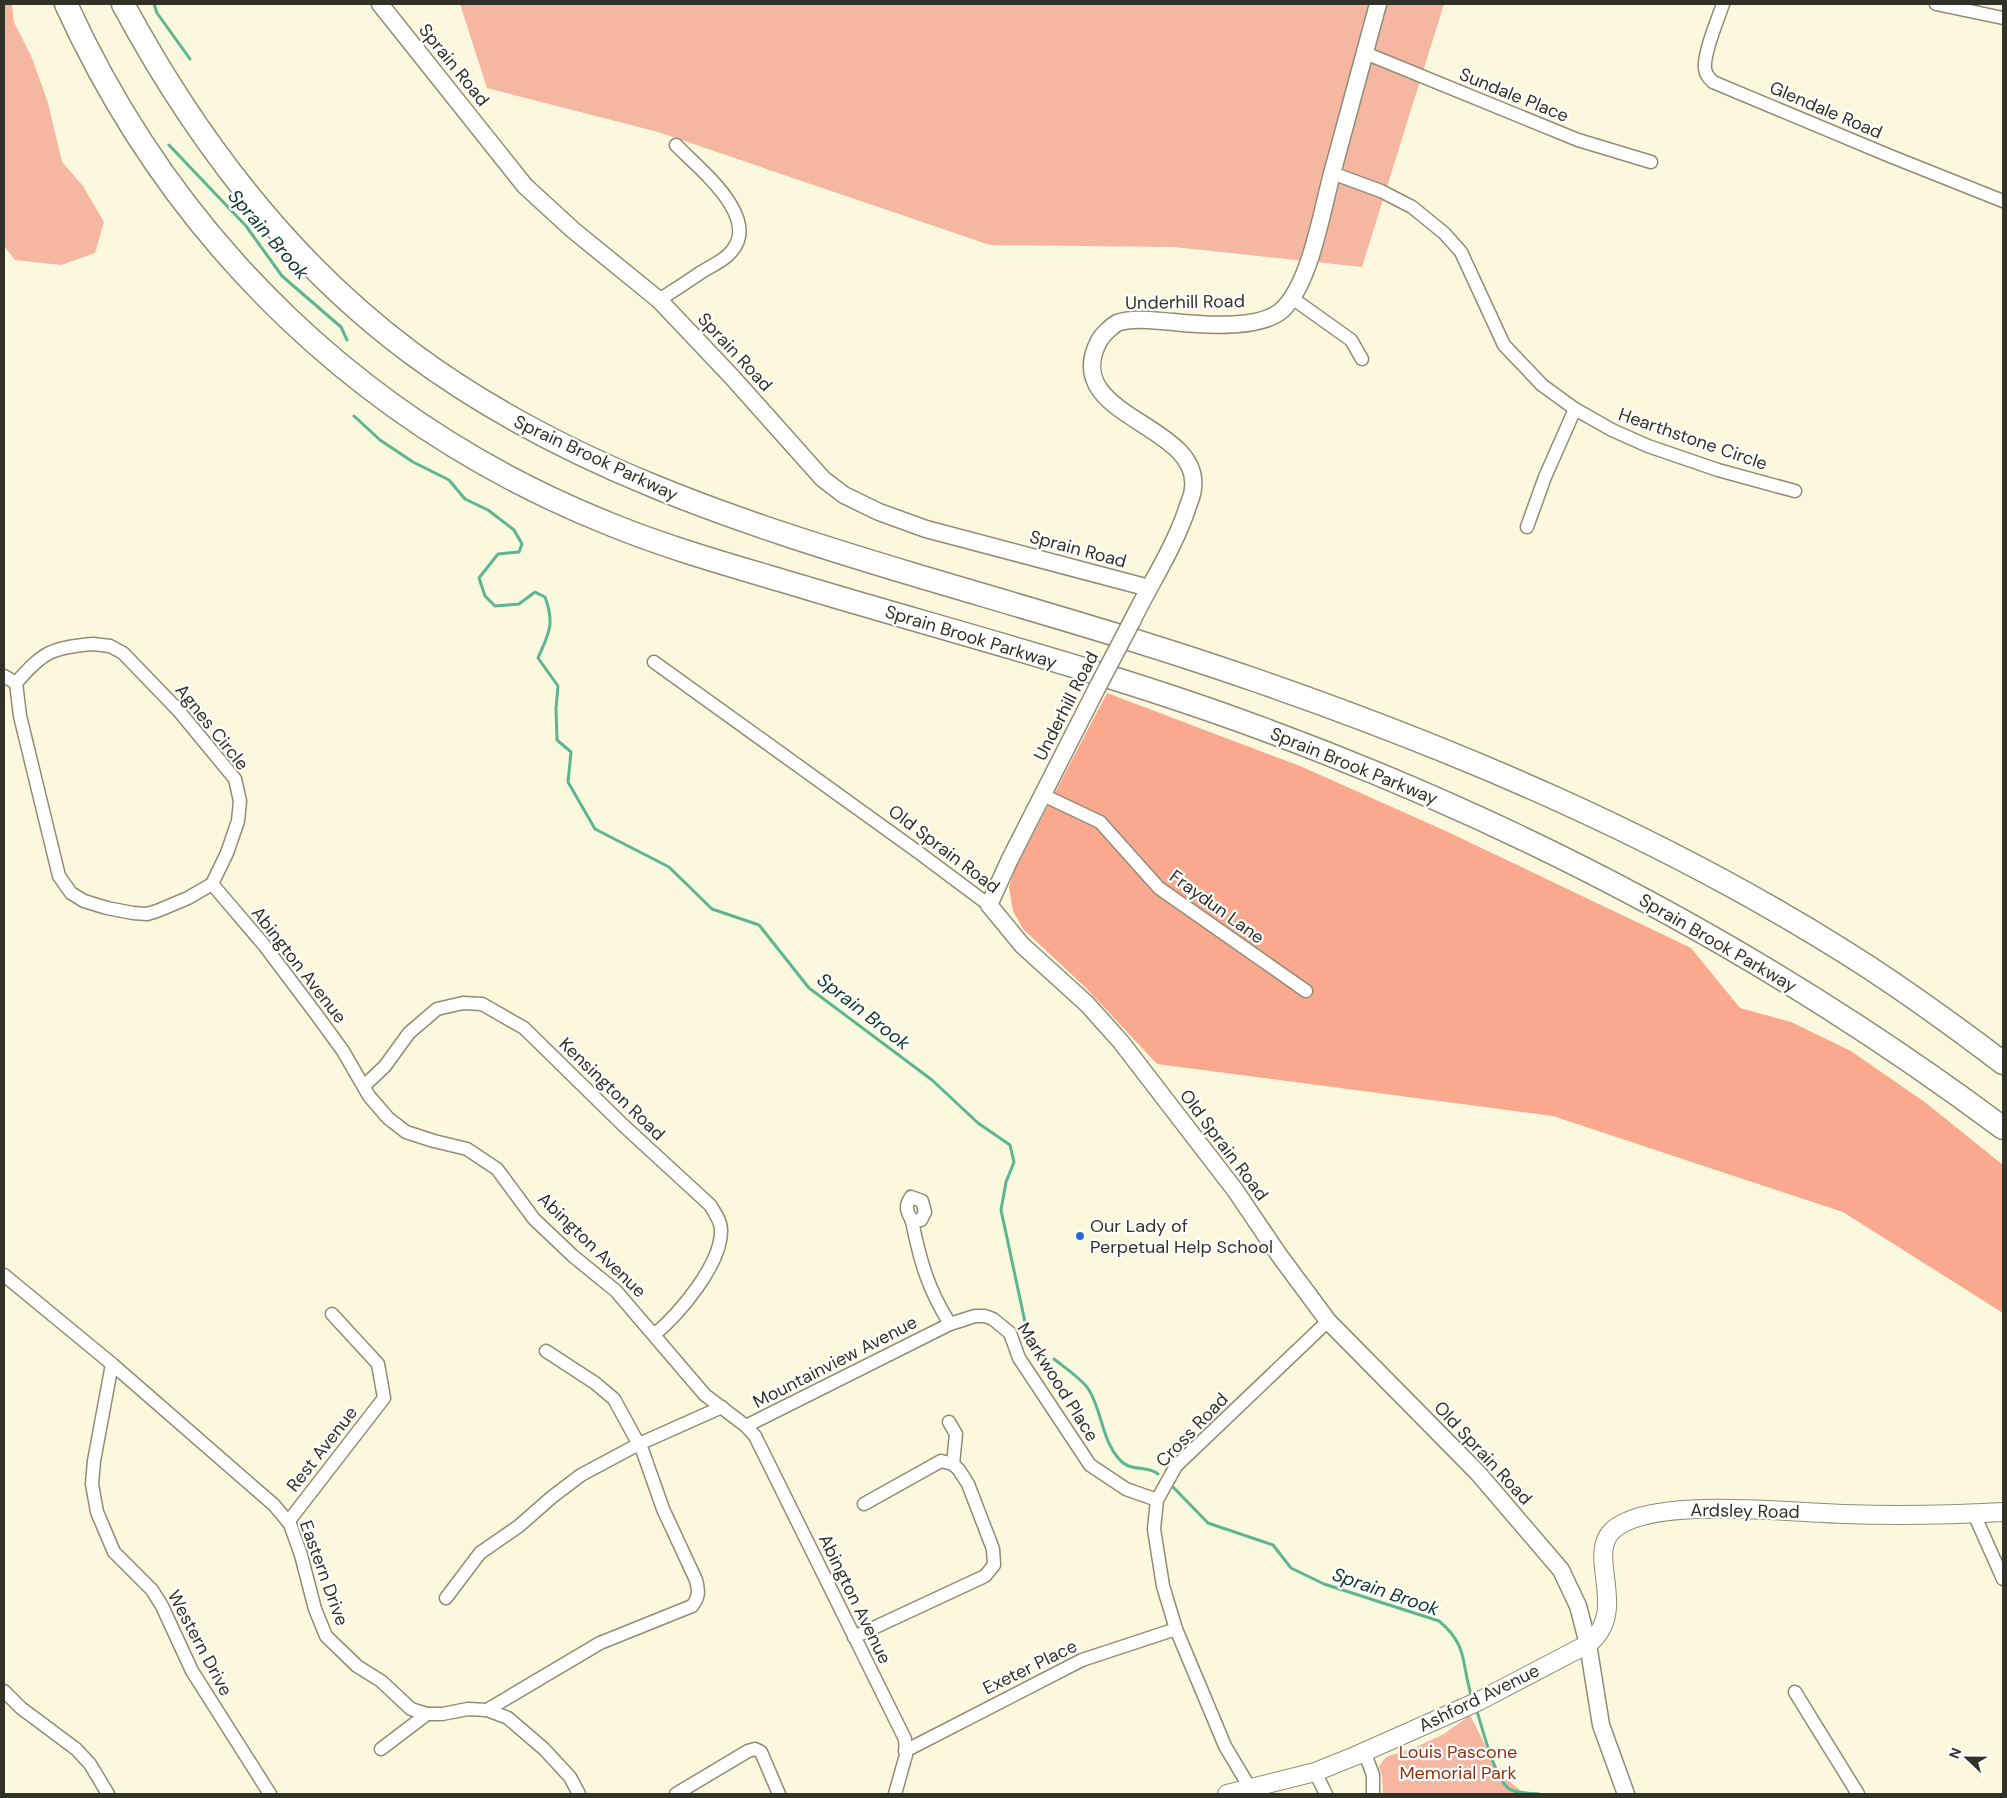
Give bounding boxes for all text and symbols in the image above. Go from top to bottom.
street label: Sprain Road [413,19,495,111]
street label: Sundale Place [1456,62,1572,128]
street label: Glendale Road [1766,75,1886,145]
water label: Sprain Brook [223,184,315,285]
street label: Underhill Road [1125,289,1245,315]
street label: Sprain Road [692,307,778,397]
street label: Hearthstone Circle [1615,402,1771,476]
street label: Sprain Brook Parkway [510,409,682,507]
street label: Sprain Road [1027,525,1129,573]
street label: Sprain Brook Parkway [882,599,1060,675]
street label: Underhill Road [1028,647,1104,765]
street label: Agnes Circle [170,679,254,775]
street label: Sprain Brook Parkway [1267,721,1441,811]
street label: Old Sprain Road [883,799,1005,899]
street label: Fraydun Lane [1165,865,1269,949]
street label: Sprain Brook Parkway [1635,888,1801,998]
street label: Abington Avenue [246,902,352,1028]
water label: Sprain Brook [812,967,916,1056]
street label: Kensington Road [554,1032,670,1146]
street label: Old Sprain Road [1174,1084,1274,1206]
street label: Abington Avenue [533,1187,651,1303]
place label: Our Lady of Perpetual Help School [1090,1214,1273,1259]
marker: Our Lady of Perpetual Help School [1074,1230,1086,1242]
street label: Mountainview Avenue [749,1310,921,1414]
street label: Markwood Place [1012,1318,1104,1446]
street label: Cross Road [1150,1388,1234,1472]
street label: Old Sprain Road [1429,1396,1537,1510]
street label: Rest Avenue [281,1401,363,1497]
street label: Ardsley Road [1690,1498,1800,1524]
street label: Eastern Drive [294,1517,354,1629]
street label: Abington Avenue [813,1530,897,1668]
water label: Sprain Brook [1329,1561,1443,1622]
street label: Western Drive [162,1586,238,1700]
street label: Exeter Place [979,1634,1081,1700]
street label: Ashford Avenue [1415,1658,1543,1738]
north arrow [1942,1733,1992,1783]
park label: Louis Pascone Memorial Park [1399,1740,1517,1785]
text: N [1945,1745,1965,1761]

